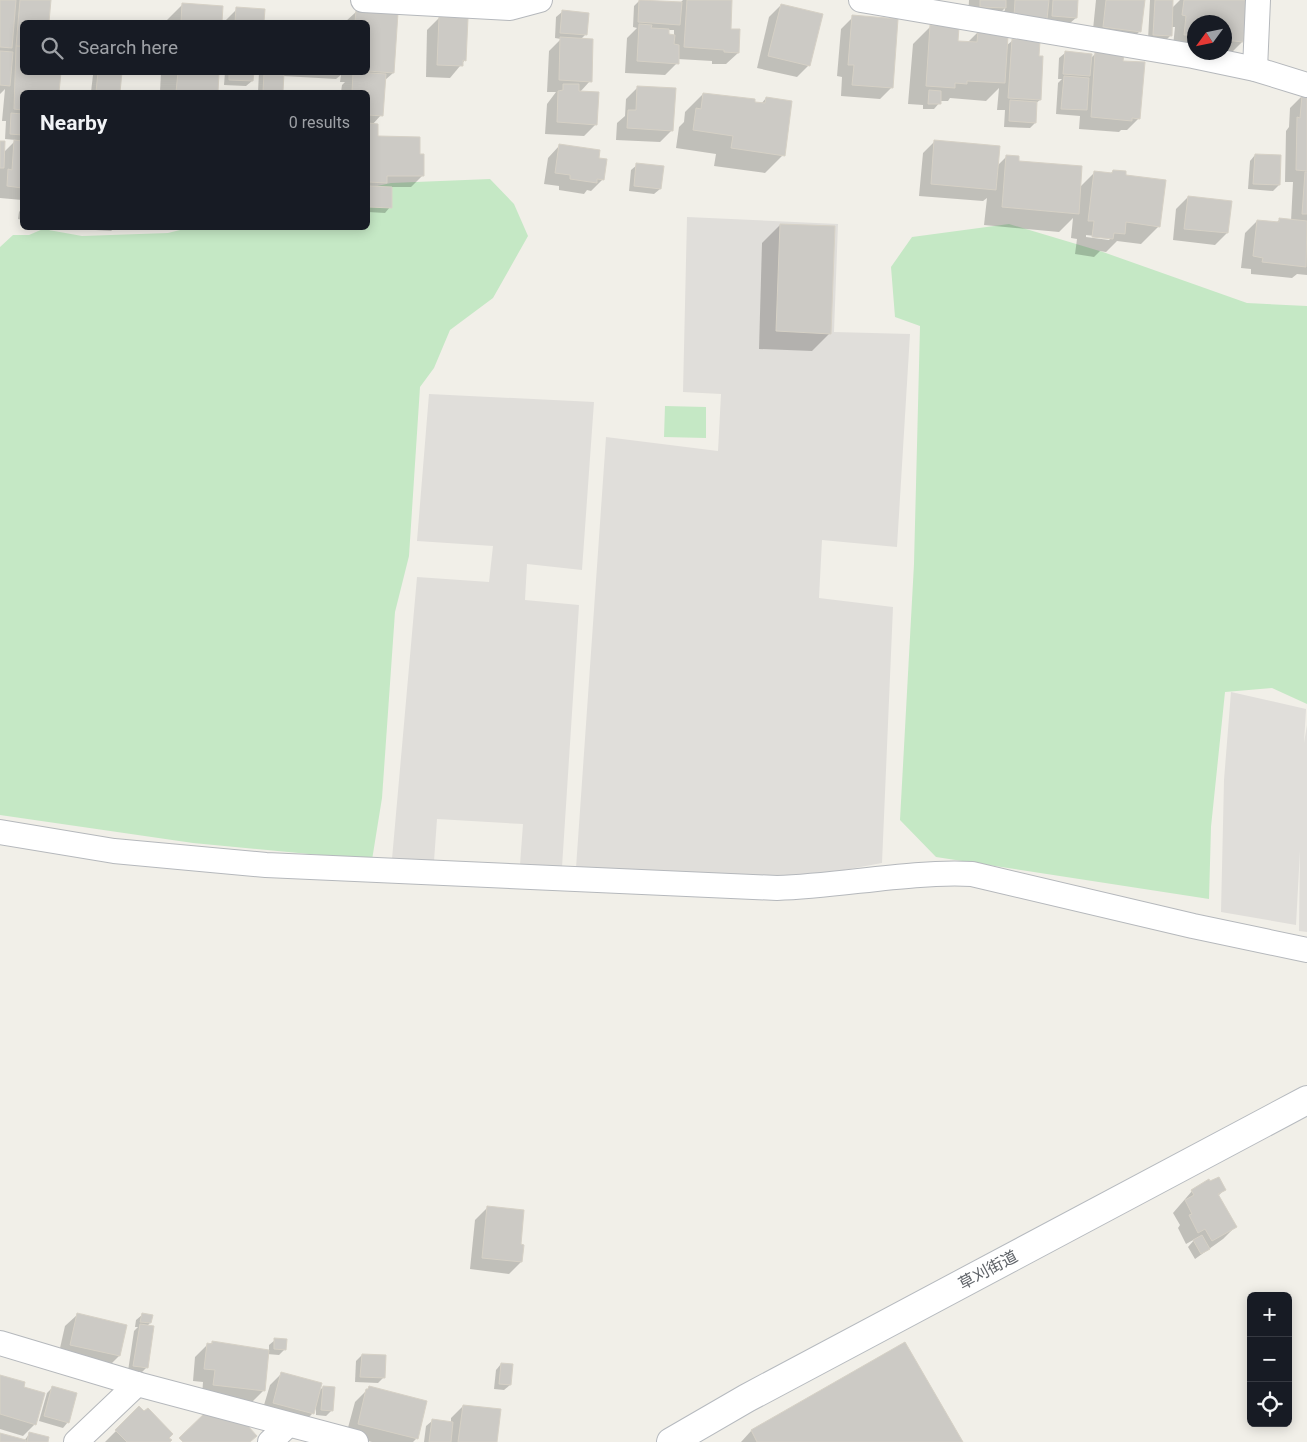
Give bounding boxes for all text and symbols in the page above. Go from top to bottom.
north arrow [1187,15,1232,60]
search box [20,20,370,75]
icon: search [38,34,66,62]
text: Search here [78,36,178,59]
text: Nearby [40,111,107,135]
text: 0 results [289,113,350,132]
street label: 草刈街道 [955,1247,1021,1293]
map controls [1247,1292,1292,1427]
button: + [1247,1292,1292,1337]
button: − [1247,1337,1292,1382]
button: locate [1247,1382,1292,1427]

